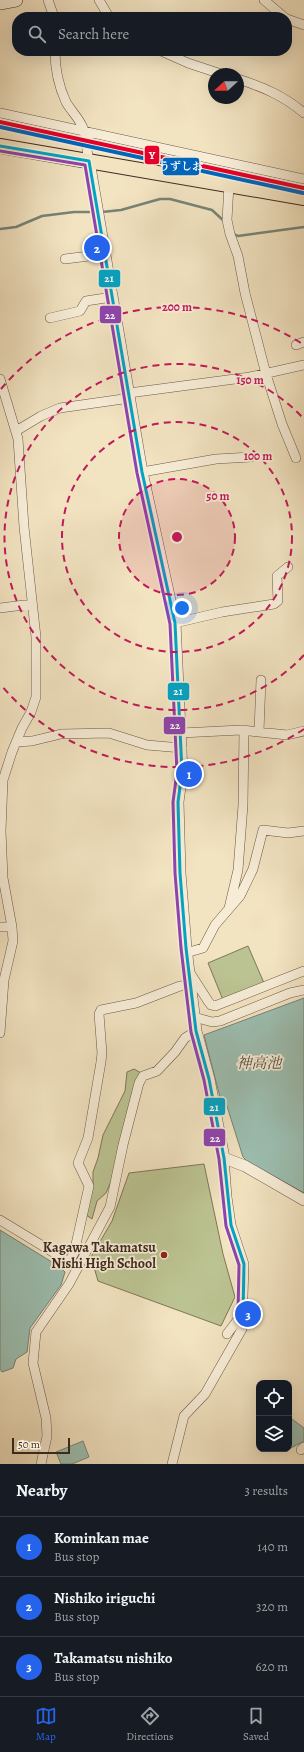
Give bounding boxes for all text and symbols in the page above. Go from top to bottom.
search box [12,12,292,56]
icon: search [26,23,48,45]
text: Search here [58,24,129,44]
north arrow [208,68,244,104]
line badge: Y [144,145,160,165]
text: Y [148,148,156,163]
line badge: うずしお [162,157,200,176]
text: うずしお [159,159,203,174]
pin: 2 [84,233,110,263]
line badge: 21 [98,269,121,288]
text: 21 [104,271,114,286]
text: 200 m [162,299,192,315]
line badge: 22 [99,305,122,324]
text: 22 [105,308,116,323]
text: 150 m [236,372,264,388]
text: 100 m [244,448,272,464]
text: 50 m [206,488,230,504]
centre of rings [170,530,184,544]
your location [172,598,192,618]
line badge: 21 [167,682,190,701]
text: 21 [173,684,183,699]
line badge: 22 [163,716,186,735]
text: 22 [170,718,181,733]
pin: 1 [176,759,202,789]
water label: 神高池 [236,1053,283,1073]
line badge: 21 [203,1097,226,1116]
text: 21 [209,1100,219,1115]
line badge: 22 [203,1128,226,1147]
text: 22 [210,1131,221,1146]
place label: Kagawa Takamatsu Nishi High School [43,1238,156,1273]
marker: Kagawa Takamatsu Nishi High School [159,1250,169,1260]
pin: 3 [235,1299,261,1329]
map controls [256,1380,292,1452]
button: locate [256,1380,292,1416]
button: layers [256,1416,292,1452]
scale bar [12,1436,70,1455]
text: 50 m [18,1437,40,1452]
text: Nearby [16,1479,67,1502]
text: 3 results [244,1482,288,1499]
text: Kominkan mae [54,1528,149,1548]
text: 1 [27,1538,31,1555]
text: 140 m [257,1538,288,1555]
text: Bus stop [54,1548,99,1565]
text: Nishiko iriguchi [54,1588,155,1608]
text: 2 [26,1598,32,1615]
text: 320 m [256,1598,288,1615]
text: Bus stop [54,1608,99,1625]
text: Takamatsu nishiko [54,1648,172,1668]
text: 3 [26,1658,32,1675]
text: 620 m [255,1658,288,1675]
text: Bus stop [54,1668,99,1685]
tab: Map [35,1705,57,1744]
tab: Directions [126,1705,174,1744]
tab: Saved [243,1705,269,1744]

